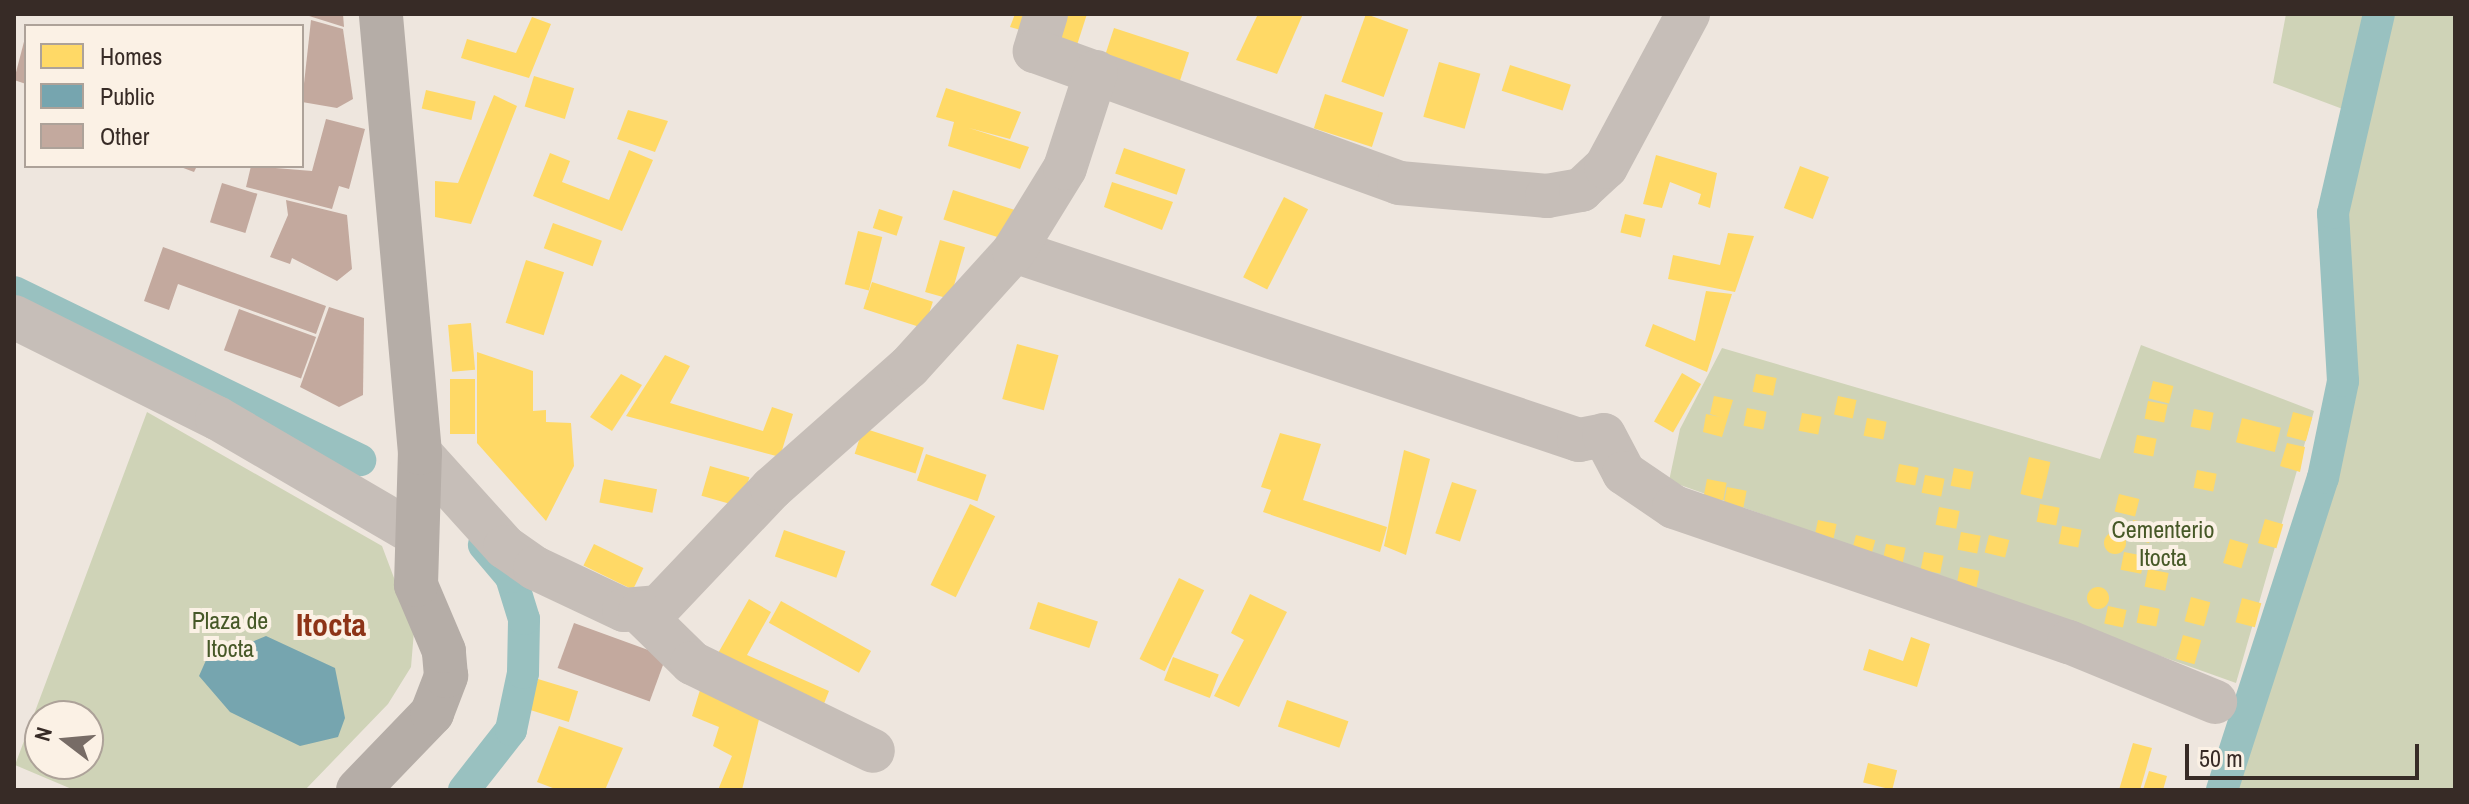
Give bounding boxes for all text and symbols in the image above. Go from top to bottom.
legend [24,24,304,168]
text: Homes [100,40,162,72]
text: Public [100,80,155,112]
text: Other [100,120,149,152]
park label: Cementerio Itocta [2112,516,2214,572]
district label: Itocta [296,606,366,644]
park label: Plaza de Itocta [192,607,268,663]
north arrow [24,700,104,780]
text: N [27,724,59,744]
scale bar [2189,728,2423,778]
text: 50 m [2199,742,2243,774]

